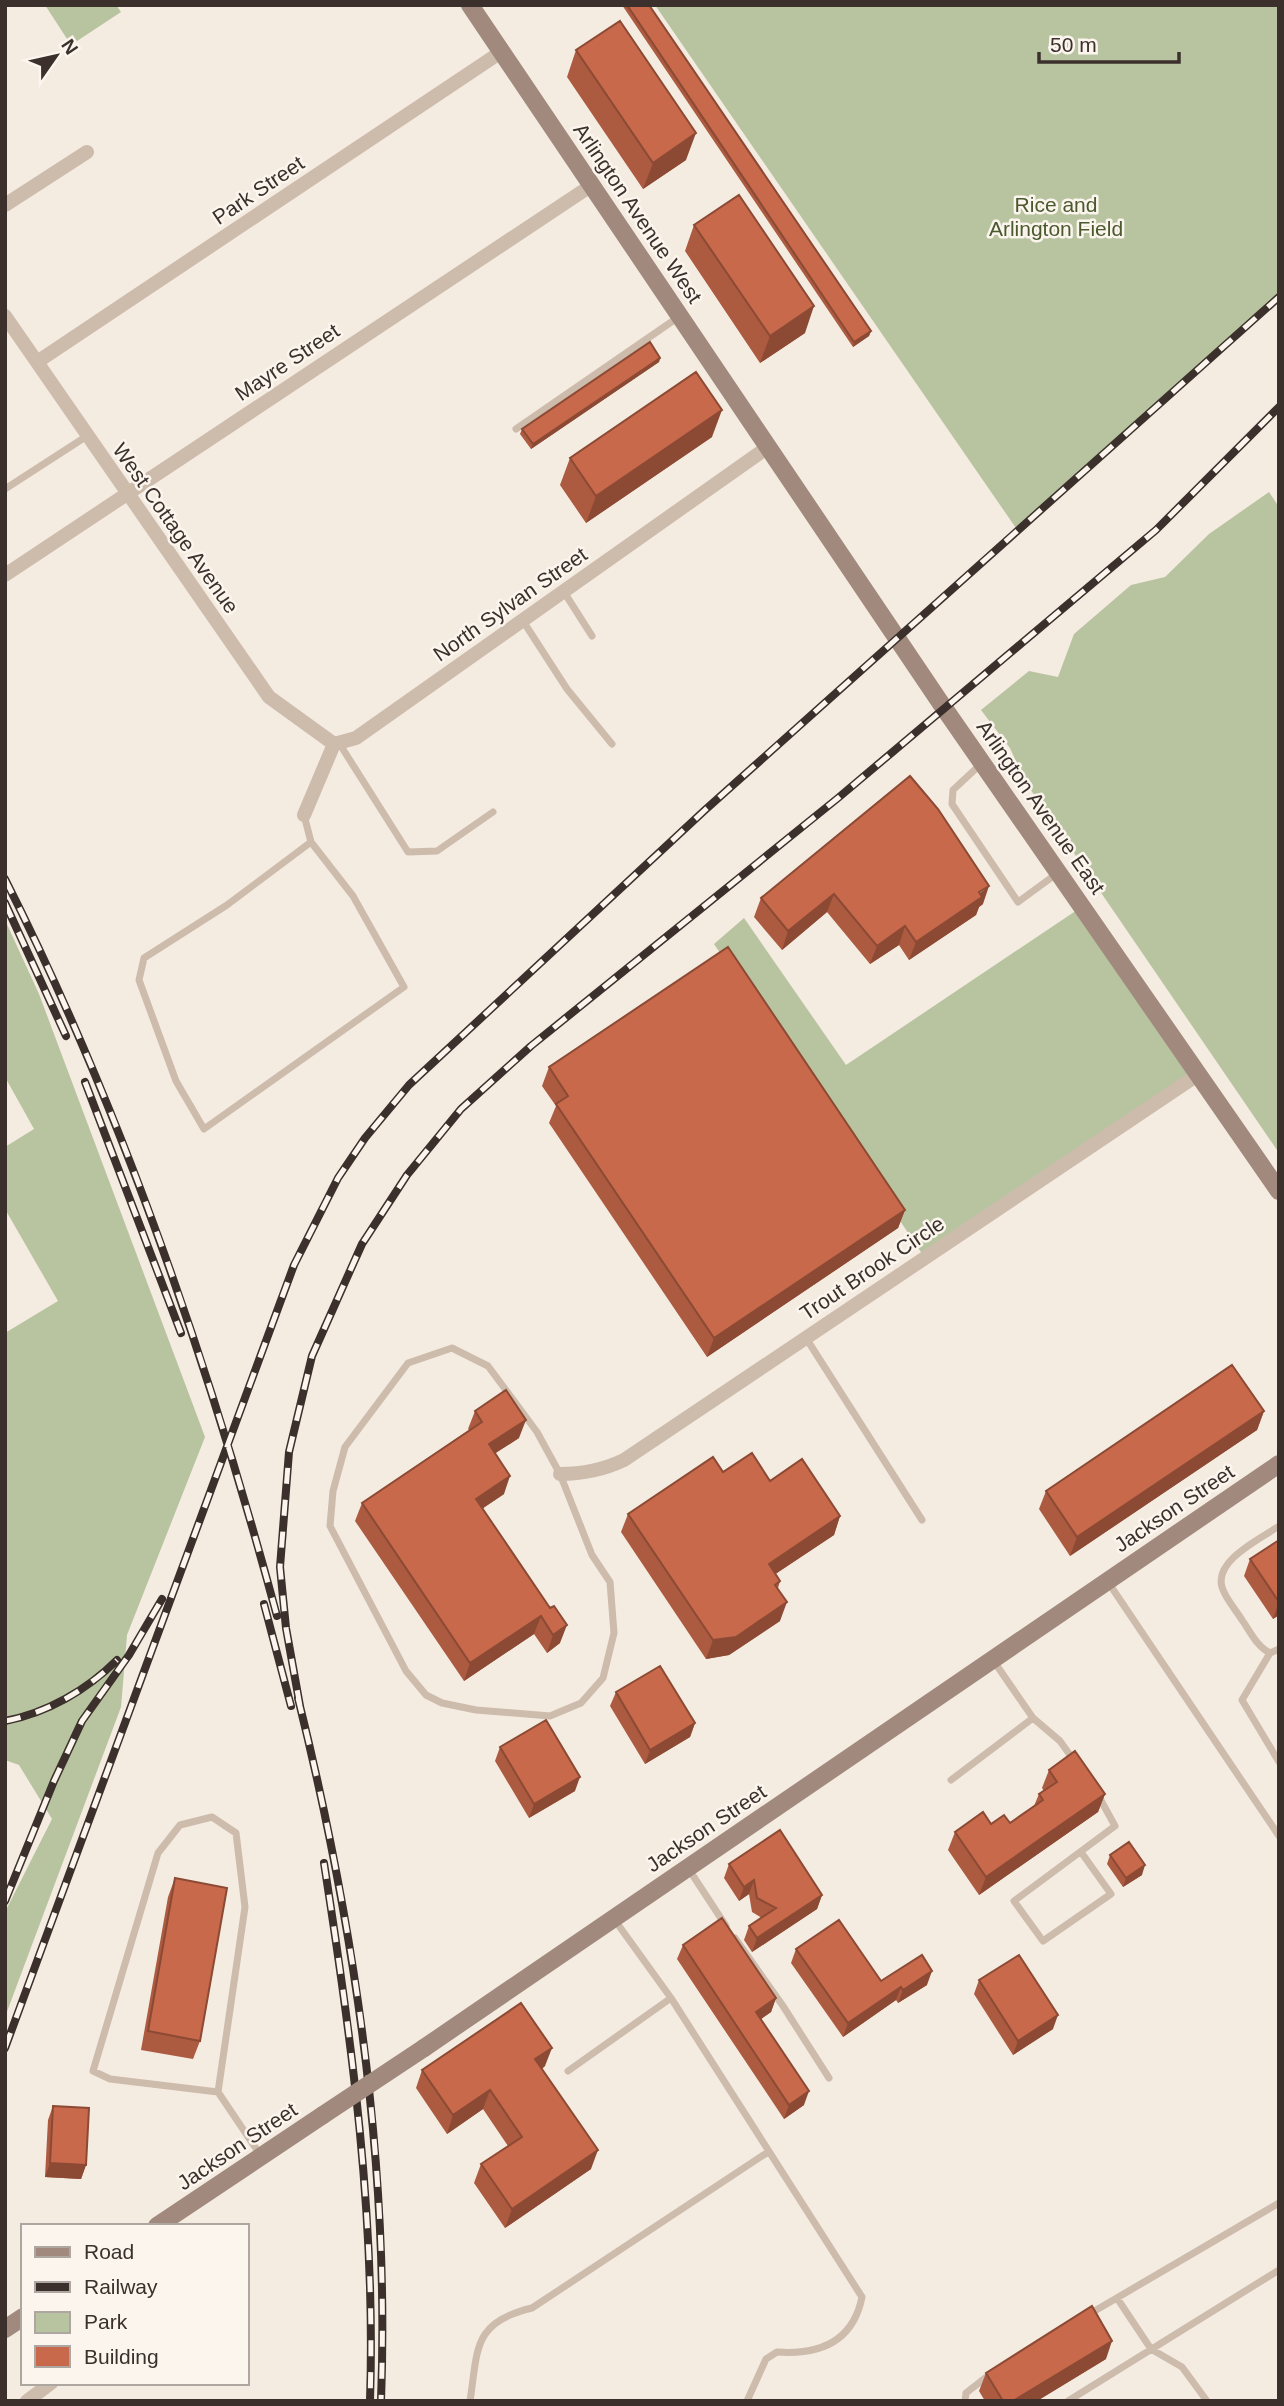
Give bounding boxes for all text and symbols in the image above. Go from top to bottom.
north arrow [21,21,91,91]
scale bar [1039,21,1179,65]
text: 50 m [1050,33,1097,56]
text: N [57,35,82,58]
street label: Arlington Avenue West [569,119,707,307]
street label: Park Street [208,151,308,229]
park label: Rice and Arlington Field [989,193,1123,240]
street label: Mayre Street [231,319,343,405]
street label: West Cottage Avenue [109,439,243,617]
street label: North Sylvan Street [429,542,591,666]
street label: Arlington Avenue East [972,716,1110,898]
street label: Trout Brook Circle [796,1211,948,1325]
street label: Jackson Street [1110,1460,1238,1556]
street label: Jackson Street [642,1780,770,1876]
street label: Jackson Street [173,2098,301,2194]
legend [21,2224,248,2385]
text: Road [84,2240,134,2263]
text: Railway [84,2275,158,2298]
text: Park [84,2310,128,2333]
text: Building [84,2345,159,2368]

